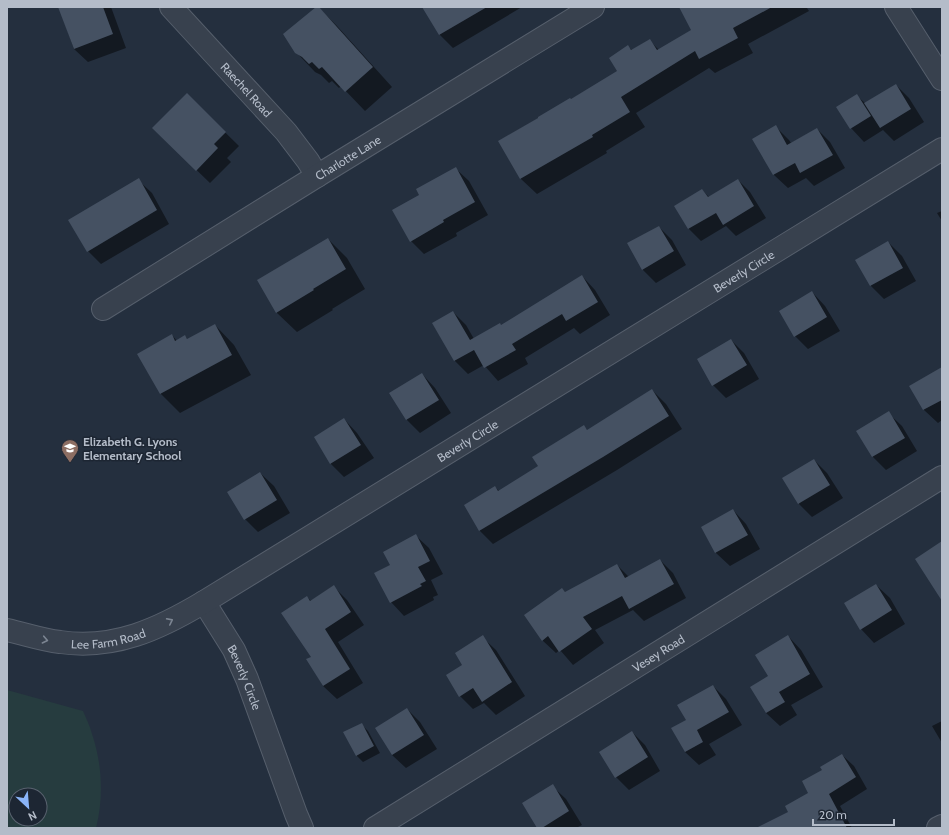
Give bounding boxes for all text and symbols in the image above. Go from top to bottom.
street label: Raechel Road [218,59,276,120]
street label: Charlotte Lane [312,131,383,183]
street label: Beverly Circle [710,246,777,295]
street label: Beverly Circle [434,416,501,465]
place label: Elizabeth G. Lyons Elementary School [83,434,181,463]
school or university icon: Elizabeth G. Lyons Elementary School [60,438,80,463]
one-way arrow [166,618,174,625]
street label: Lee Farm Road [71,625,147,651]
street label: Vesey Road [629,631,687,675]
one-way arrow [42,635,48,643]
street label: Beverly Circle [225,642,265,712]
north arrow [8,787,48,827]
scale bar [813,801,894,827]
text: 20 m [819,807,847,822]
text: N [26,808,39,824]

